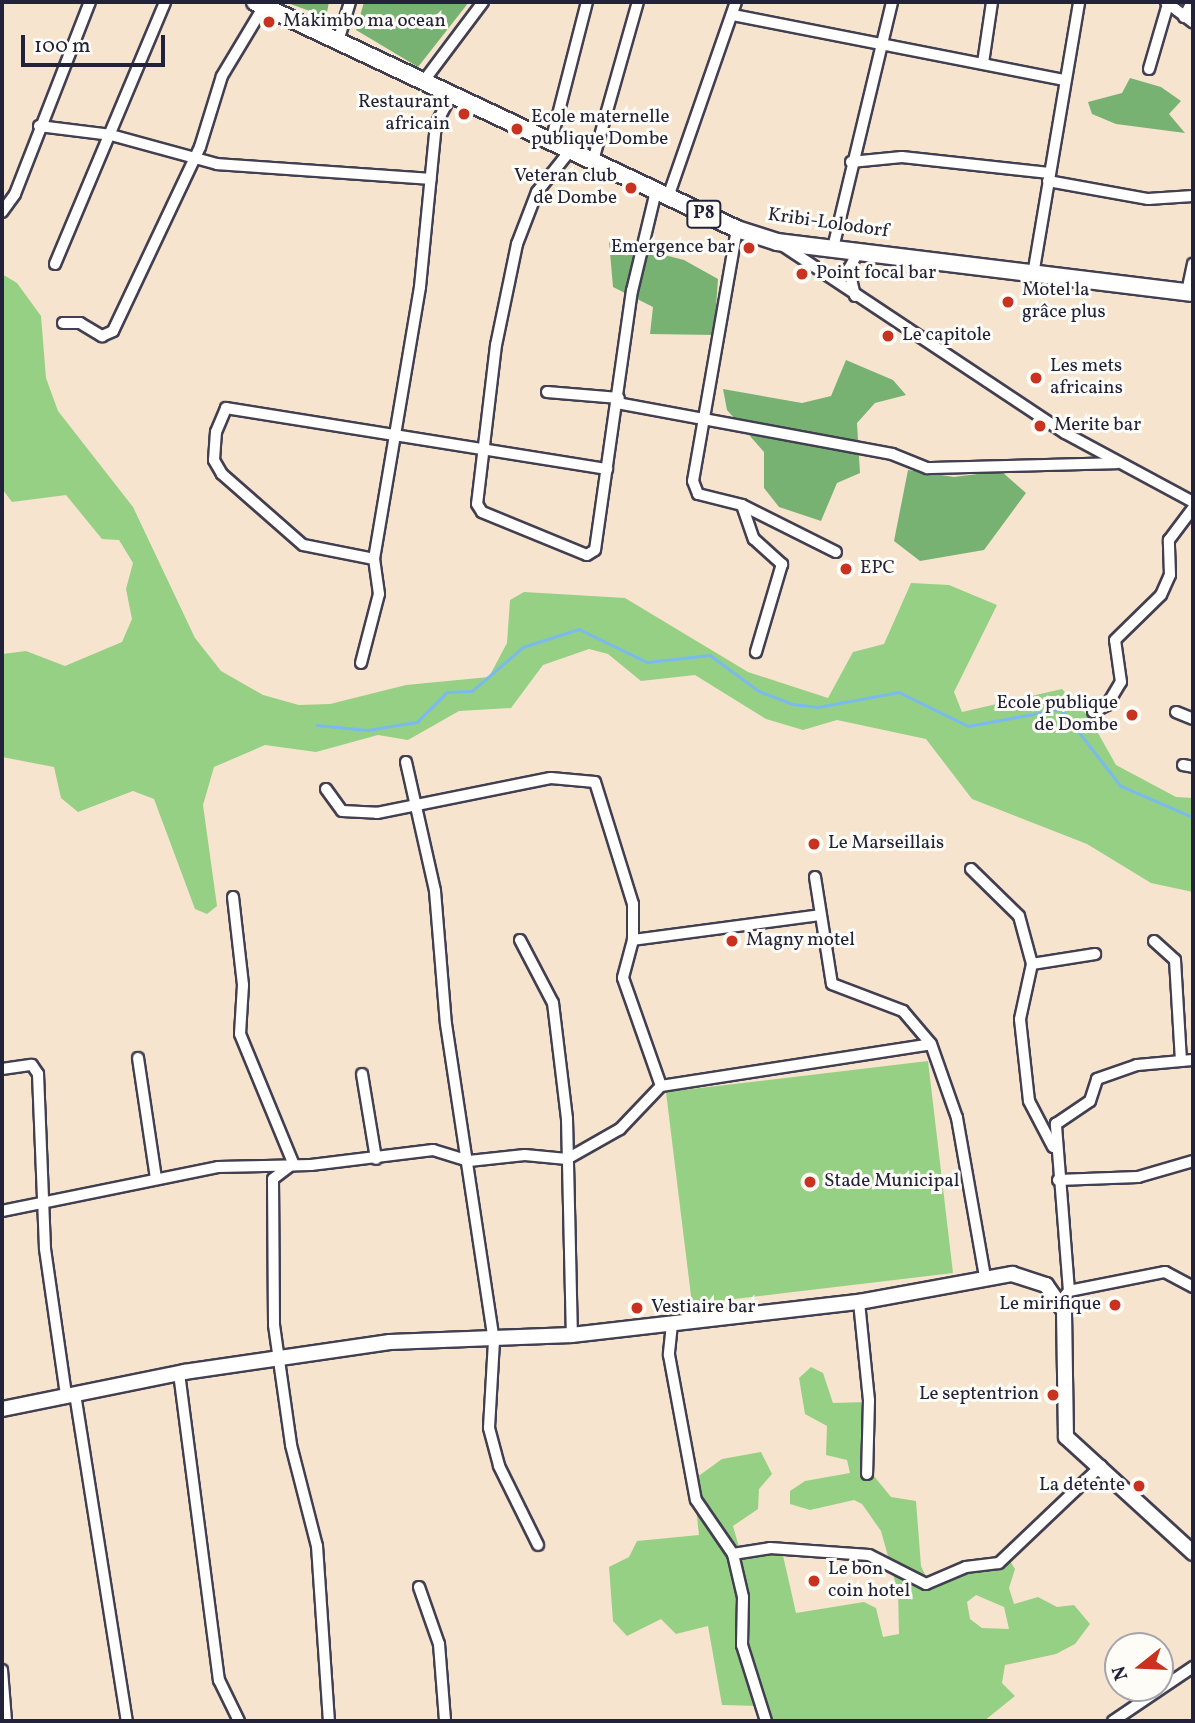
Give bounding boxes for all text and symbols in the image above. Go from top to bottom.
place label: Makimbo ma ocean [283,11,446,33]
marker: Makimbo ma ocean [261,14,277,30]
scale bar [24,21,168,65]
text: 100 m [34,32,91,61]
place label: Restaurant africain [358,92,450,136]
marker: Restaurant africain [456,106,472,122]
place label: Ecole maternelle publique Dombe [531,107,669,151]
marker: Ecole maternelle publique Dombe [509,121,525,137]
place label: Veteran club de Dombe [514,166,617,210]
marker: Veteran club de Dombe [623,180,639,196]
road number: P8 [685,200,723,229]
street label: Kribi-Lolodorf [766,204,890,244]
place label: Emergence bar [611,237,735,259]
marker: Emergence bar [741,240,757,256]
place label: Point focal bar [816,263,936,285]
marker: Point focal bar [794,266,810,282]
place label: Motel la grâce plus [1022,280,1106,324]
marker: Motel la grâce plus [1000,294,1016,310]
place label: Le capitole [902,325,991,347]
marker: Le capitole [880,328,896,344]
place label: Les mets africains [1050,356,1123,400]
marker: Les mets africains [1028,370,1044,386]
place label: Merite bar [1054,415,1141,437]
marker: Merite bar [1032,418,1048,434]
place label: EPC [860,558,895,580]
marker: EPC [838,561,854,577]
place label: Ecole publique de Dombe [996,693,1118,737]
marker: Ecole publique de Dombe [1124,707,1140,723]
place label: Le Marseillais [828,833,944,855]
marker: Le Marseillais [806,836,822,852]
place label: Magny motel [746,930,856,952]
marker: Magny motel [724,933,740,949]
place label: Stade Municipal [824,1171,959,1193]
marker: Stade Municipal [802,1174,818,1190]
place label: Le mirifique [999,1294,1101,1316]
place label: Vestiaire bar [651,1297,756,1319]
marker: Le mirifique [1107,1297,1123,1313]
marker: Vestiaire bar [629,1300,645,1316]
place label: Le septentrion [919,1384,1039,1406]
marker: Le septentrion [1045,1387,1061,1403]
place label: La detente [1039,1475,1125,1497]
marker: La detente [1131,1478,1147,1494]
place label: Le bon coin hotel [828,1559,910,1603]
marker: Le bon coin hotel [806,1573,822,1589]
north arrow [1104,1632,1174,1702]
text: N [1106,1662,1135,1683]

